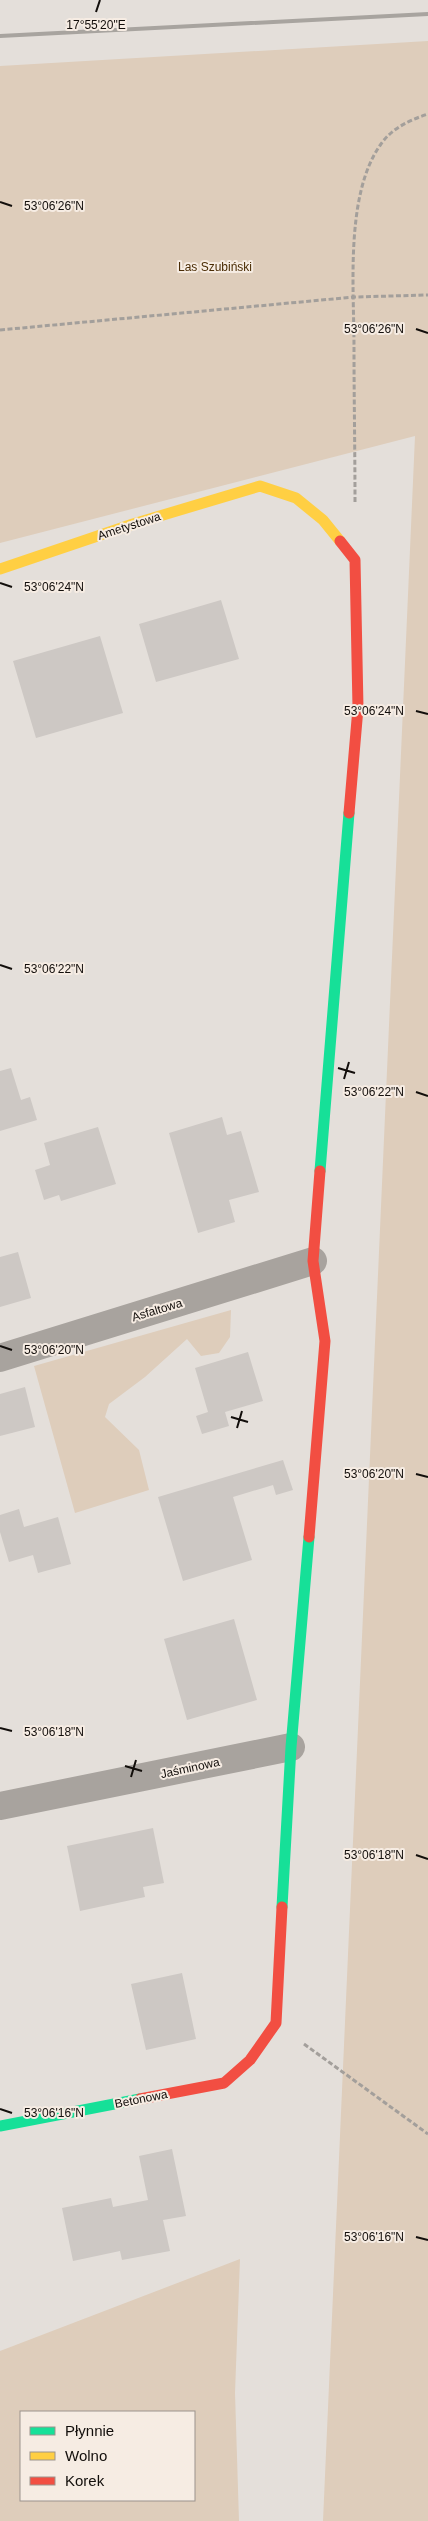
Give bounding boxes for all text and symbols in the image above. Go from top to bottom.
text: 17°55'20"E [66,18,126,32]
text: 53°06'26"N [24,199,84,213]
park label: Las Szubiński [178,260,252,274]
text: 53°06'26"N [344,322,404,336]
street label: Ametystowa [96,509,163,543]
text: 53°06'24"N [24,580,84,594]
text: 53°06'24"N [344,704,404,718]
text: 53°06'22"N [24,962,84,976]
text: 53°06'22"N [344,1085,404,1099]
street label: Asfaltowa [130,1296,184,1324]
text: 53°06'20"N [24,1343,84,1357]
text: 53°06'20"N [344,1467,404,1481]
text: 53°06'18"N [24,1725,84,1739]
street label: Jaśminowa [159,1755,221,1781]
text: 53°06'18"N [344,1848,404,1862]
street label: Betonowa [113,2087,169,2111]
text: 53°06'16"N [24,2106,84,2120]
text: 53°06'16"N [344,2230,404,2244]
legend [20,2411,195,2501]
text: Płynnie [65,2422,114,2439]
text: Wolno [65,2447,107,2464]
text: Korek [65,2472,105,2489]

